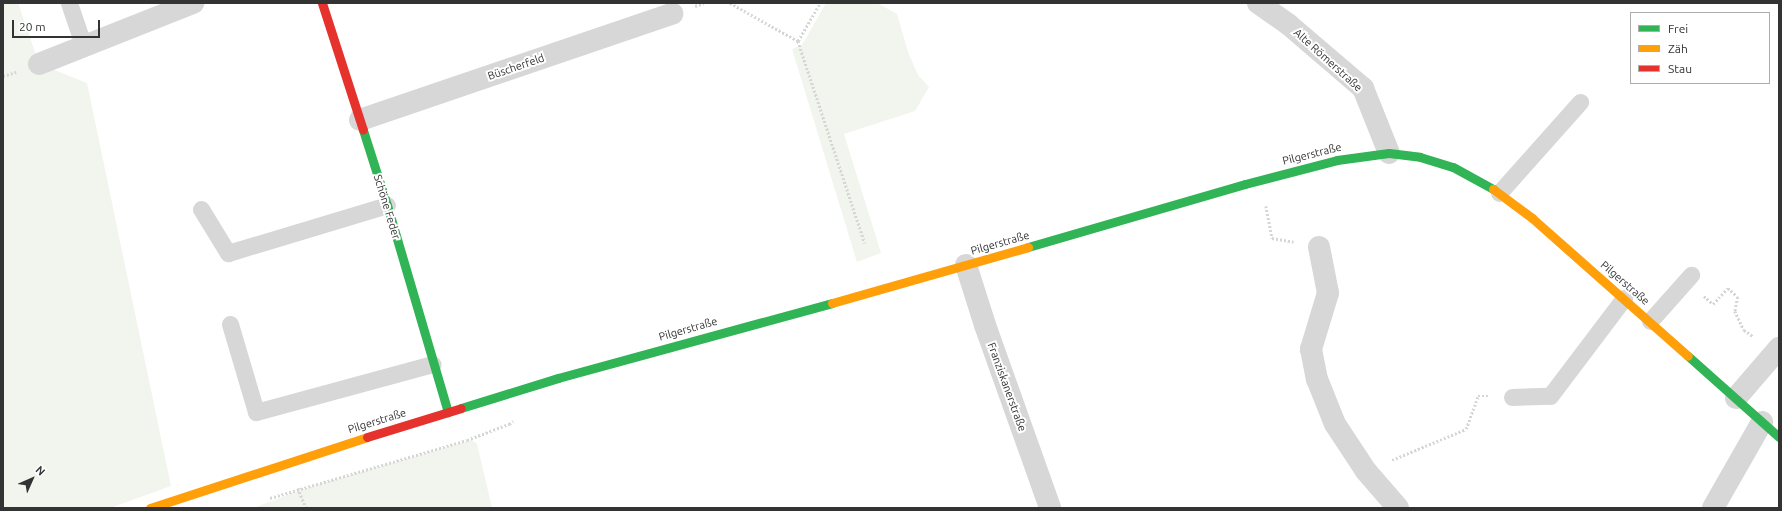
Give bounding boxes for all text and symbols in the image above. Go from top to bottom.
scale bar [14,12,102,38]
legend [1630,12,1770,84]
text: 20 m [19,20,46,33]
text: Frei [1668,22,1688,35]
street label: Alte Römerstraße [1291,26,1365,94]
text: Zäh [1668,42,1688,55]
street label: Büscherfeld [486,51,546,83]
text: Stau [1668,62,1692,75]
street label: Pilgerstraße [1281,140,1343,168]
street label: Schöne Feder [371,173,403,241]
street label: Pilgerstraße [969,228,1031,258]
street label: Pilgerstraße [1598,258,1652,308]
street label: Pilgerstraße [657,314,719,344]
street label: Franziskanerstraße [985,341,1029,433]
street label: Pilgerstraße [346,406,408,436]
north arrow [12,459,52,499]
text: N [33,463,48,478]

